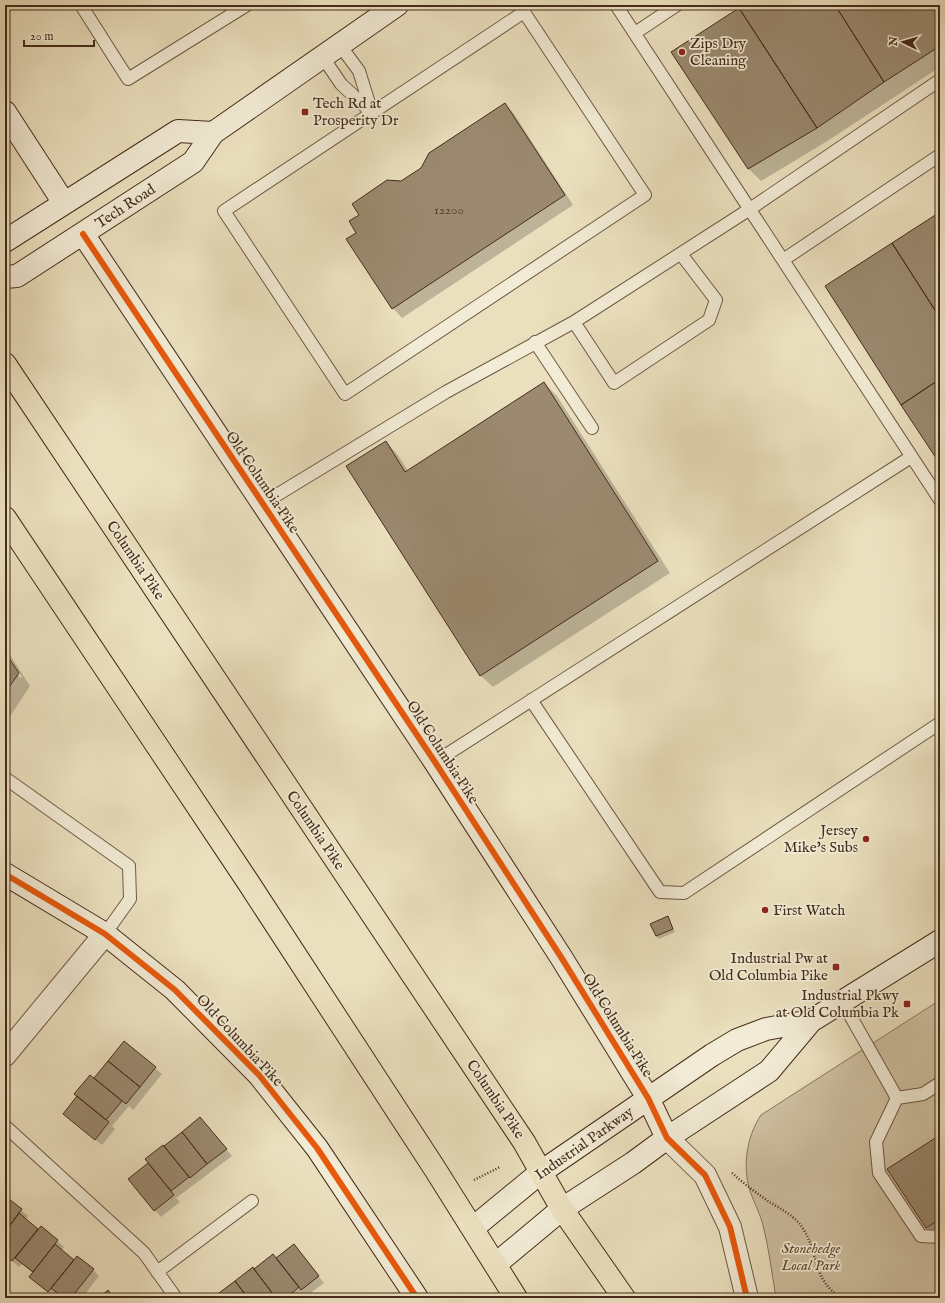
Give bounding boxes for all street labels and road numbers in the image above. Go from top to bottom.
street label: Tech Road [92,179,160,233]
street label: Old Columbia Pike [221,428,304,537]
street label: Columbia Pike [102,517,169,604]
street label: Old Columbia Pike [402,697,483,807]
street label: Columbia Pike [282,787,349,874]
street label: Old Columbia Pike [578,970,657,1081]
street label: Old Columbia Pike [192,990,287,1090]
street label: Columbia Pike [462,1056,529,1143]
street label: Industrial Parkway [531,1102,638,1184]

